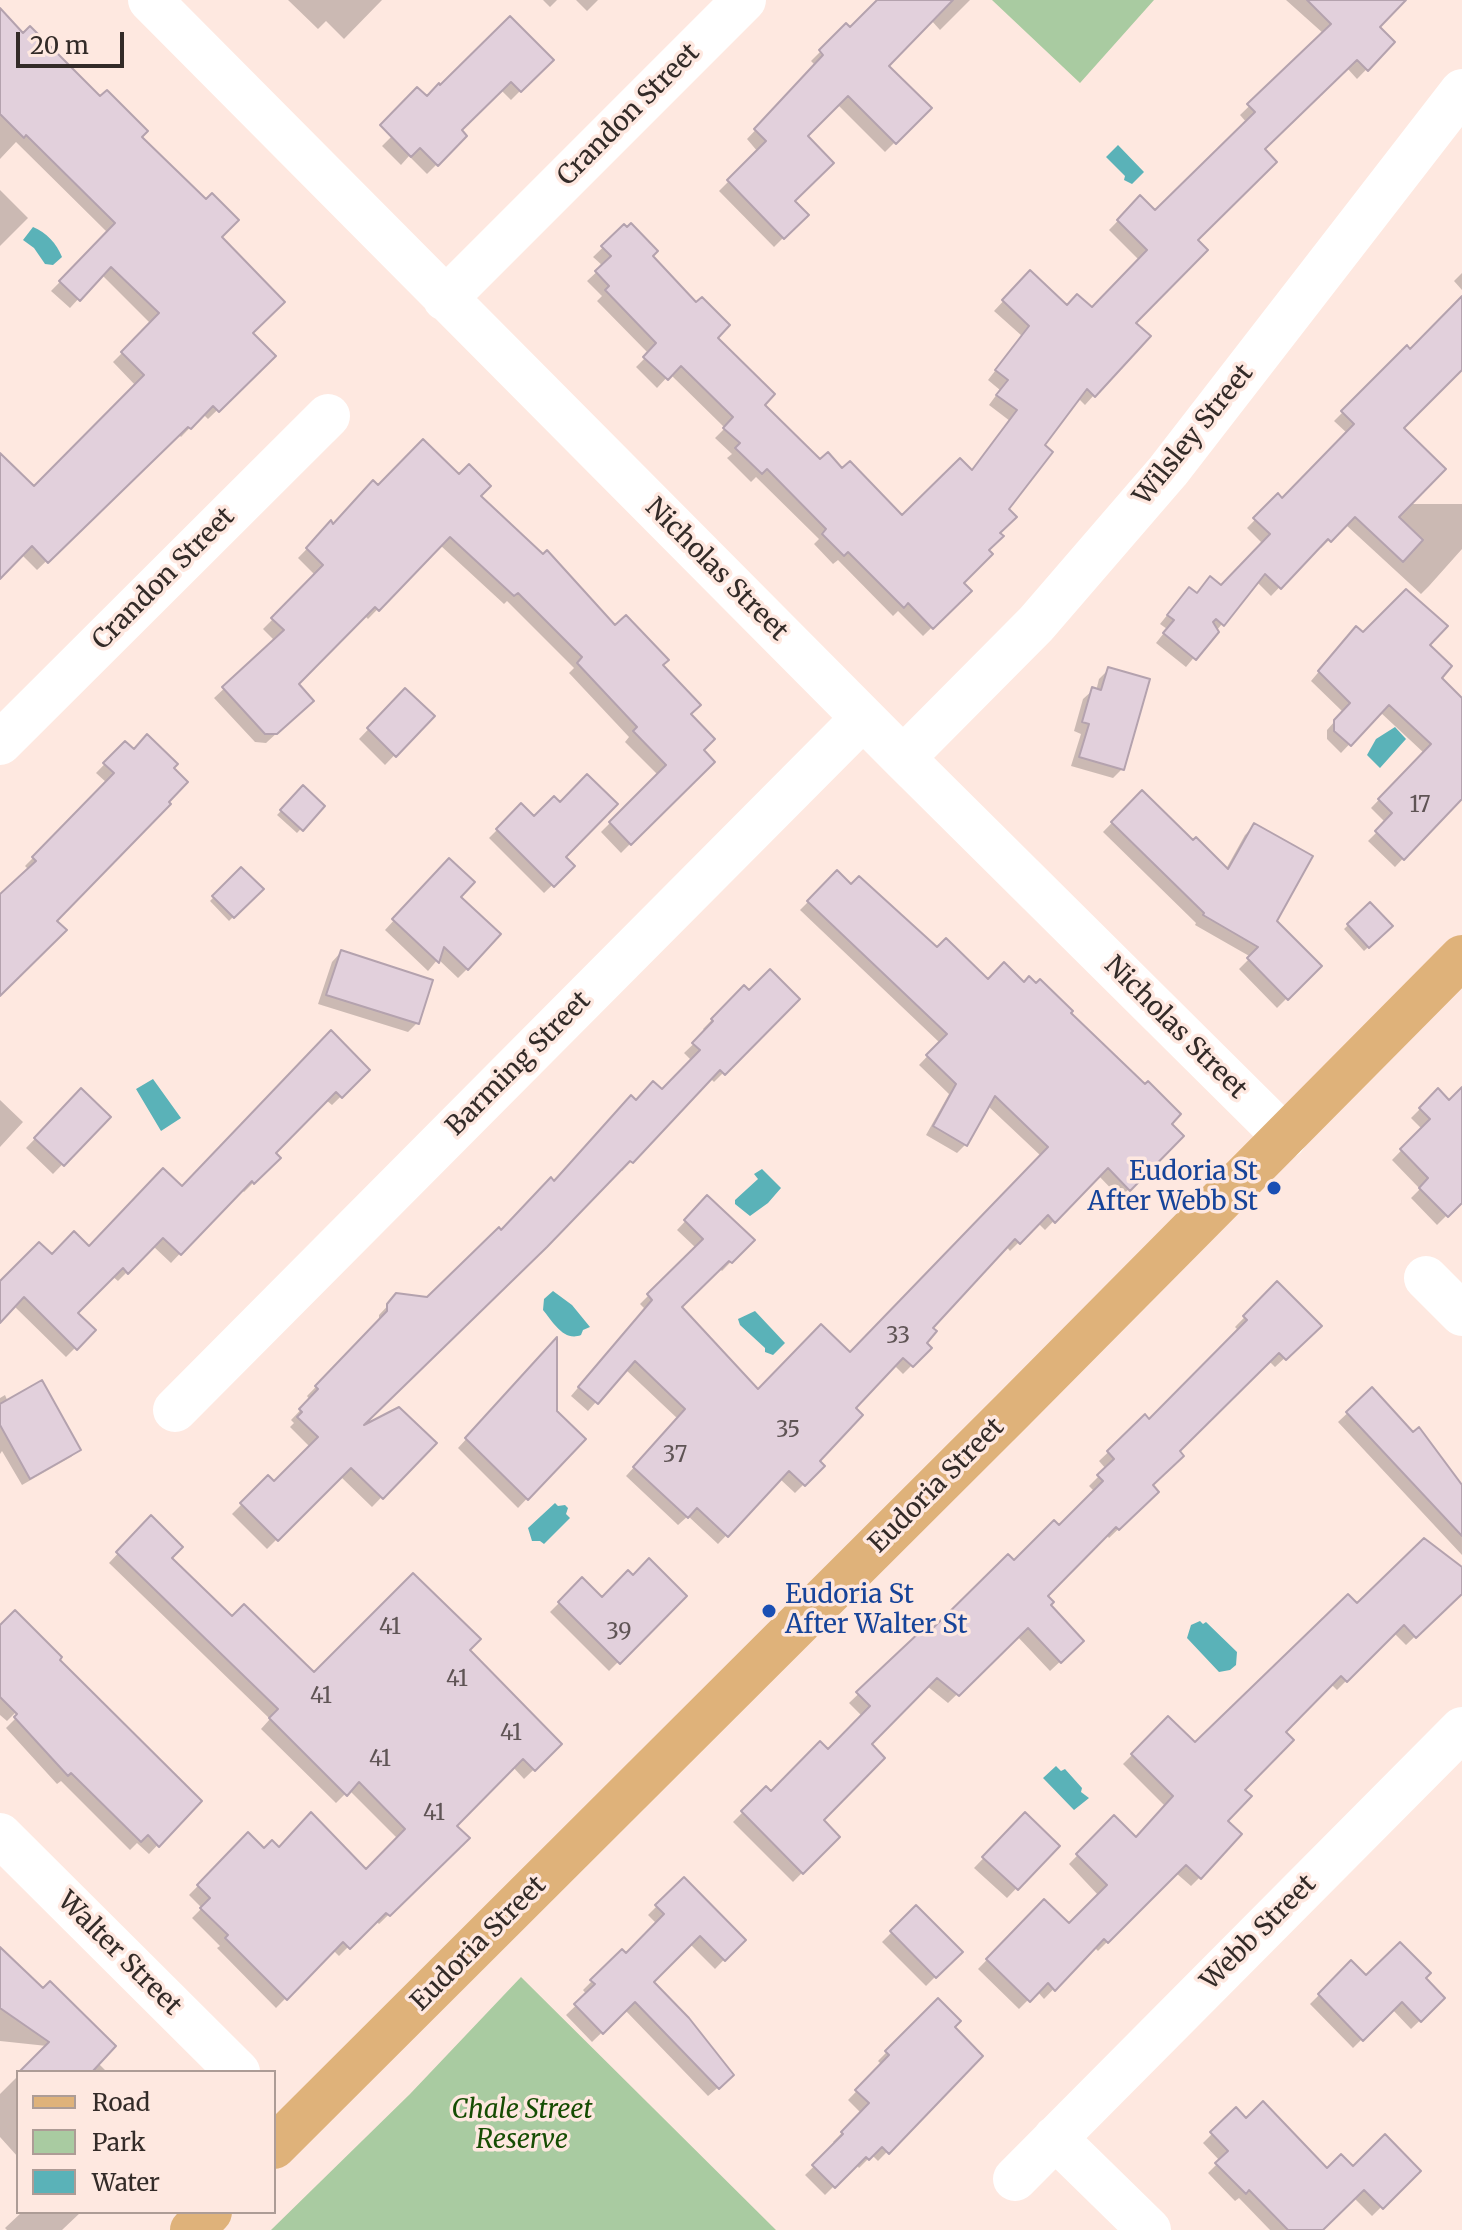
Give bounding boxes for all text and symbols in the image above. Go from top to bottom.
scale bar [20,16,128,66]
text: 20 m [30,30,89,61]
street label: Crandon Street [551,37,707,193]
street label: Wilsley Street [1128,358,1260,512]
street label: Nicholas Street [638,492,794,648]
street label: Crandon Street [86,501,242,657]
house number: 17 [1409,793,1431,819]
street label: Nicholas Street [1097,950,1253,1106]
street label: Barming Street [440,985,598,1143]
place label: Eudoria St After Webb St [1087,1157,1258,1218]
marker: Eudoria St After Webb St [1265,1179,1283,1197]
house number: 33 [886,1324,910,1350]
street label: Eudoria Street [863,1412,1011,1560]
house number: 35 [776,1418,800,1444]
house number: 37 [663,1443,687,1469]
place label: Eudoria St After Walter St [785,1580,968,1642]
marker: Eudoria St After Walter St [760,1602,778,1620]
house number: 41 [379,1615,401,1641]
house number: 39 [606,1620,632,1646]
house number: 41 [446,1667,468,1693]
house number: 41 [310,1684,332,1710]
house number: 41 [500,1721,522,1747]
house number: 41 [369,1747,391,1773]
house number: 41 [423,1801,445,1827]
street label: Webb Street [1195,1869,1323,1997]
street label: Eudoria Street [405,1870,553,2018]
street label: Walter Street [51,1886,187,2022]
legend [16,2070,276,2214]
text: Road [92,2087,150,2118]
park label: Chale Street Reserve [452,2095,592,2156]
text: Park [92,2127,145,2158]
text: Water [92,2167,160,2198]

